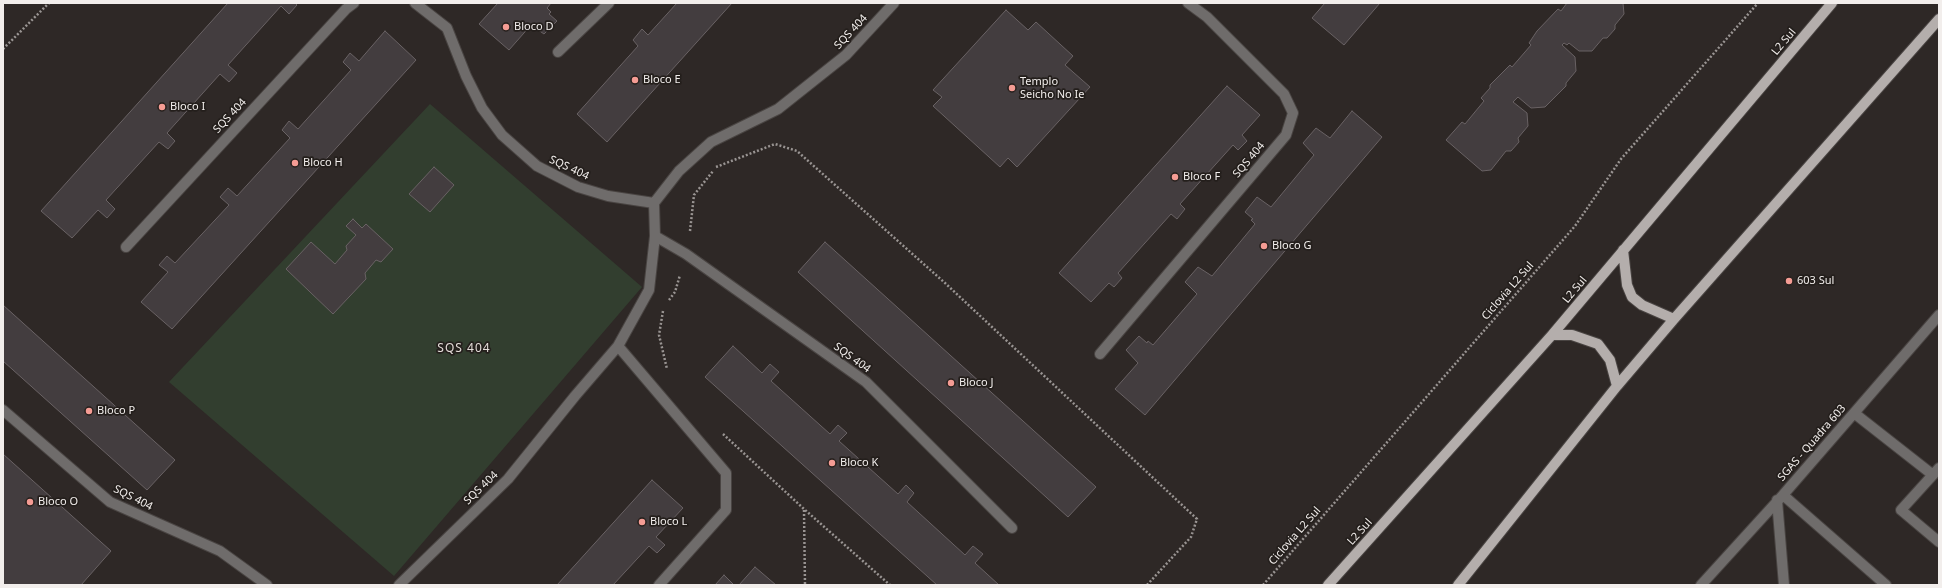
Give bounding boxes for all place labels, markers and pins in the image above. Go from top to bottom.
place label: Bloco D [514,20,553,34]
marker: Bloco D [501,22,511,32]
place label: Bloco E [643,73,681,87]
marker: Bloco E [630,75,640,85]
place label: Templo Seicho No Ie [1020,75,1084,101]
marker: Templo Seicho No Ie [1007,83,1017,93]
place label: Bloco I [170,100,205,114]
marker: Bloco I [157,102,167,112]
place label: Bloco H [303,156,343,170]
marker: Bloco H [290,158,300,168]
place label: Bloco F [1183,170,1220,184]
marker: Bloco F [1170,172,1180,182]
place label: Bloco G [1272,239,1311,253]
marker: Bloco G [1259,241,1269,251]
place label: 603 Sul [1797,274,1834,288]
marker: 603 Sul [1784,276,1794,286]
place label: Bloco J [959,376,993,390]
marker: Bloco J [946,378,956,388]
place label: Bloco P [97,404,135,418]
marker: Bloco P [84,406,94,416]
place label: Bloco K [840,456,878,470]
marker: Bloco K [827,458,837,468]
place label: Bloco O [38,495,78,509]
marker: Bloco O [25,497,35,507]
place label: Bloco L [650,515,687,529]
marker: Bloco L [637,517,647,527]

